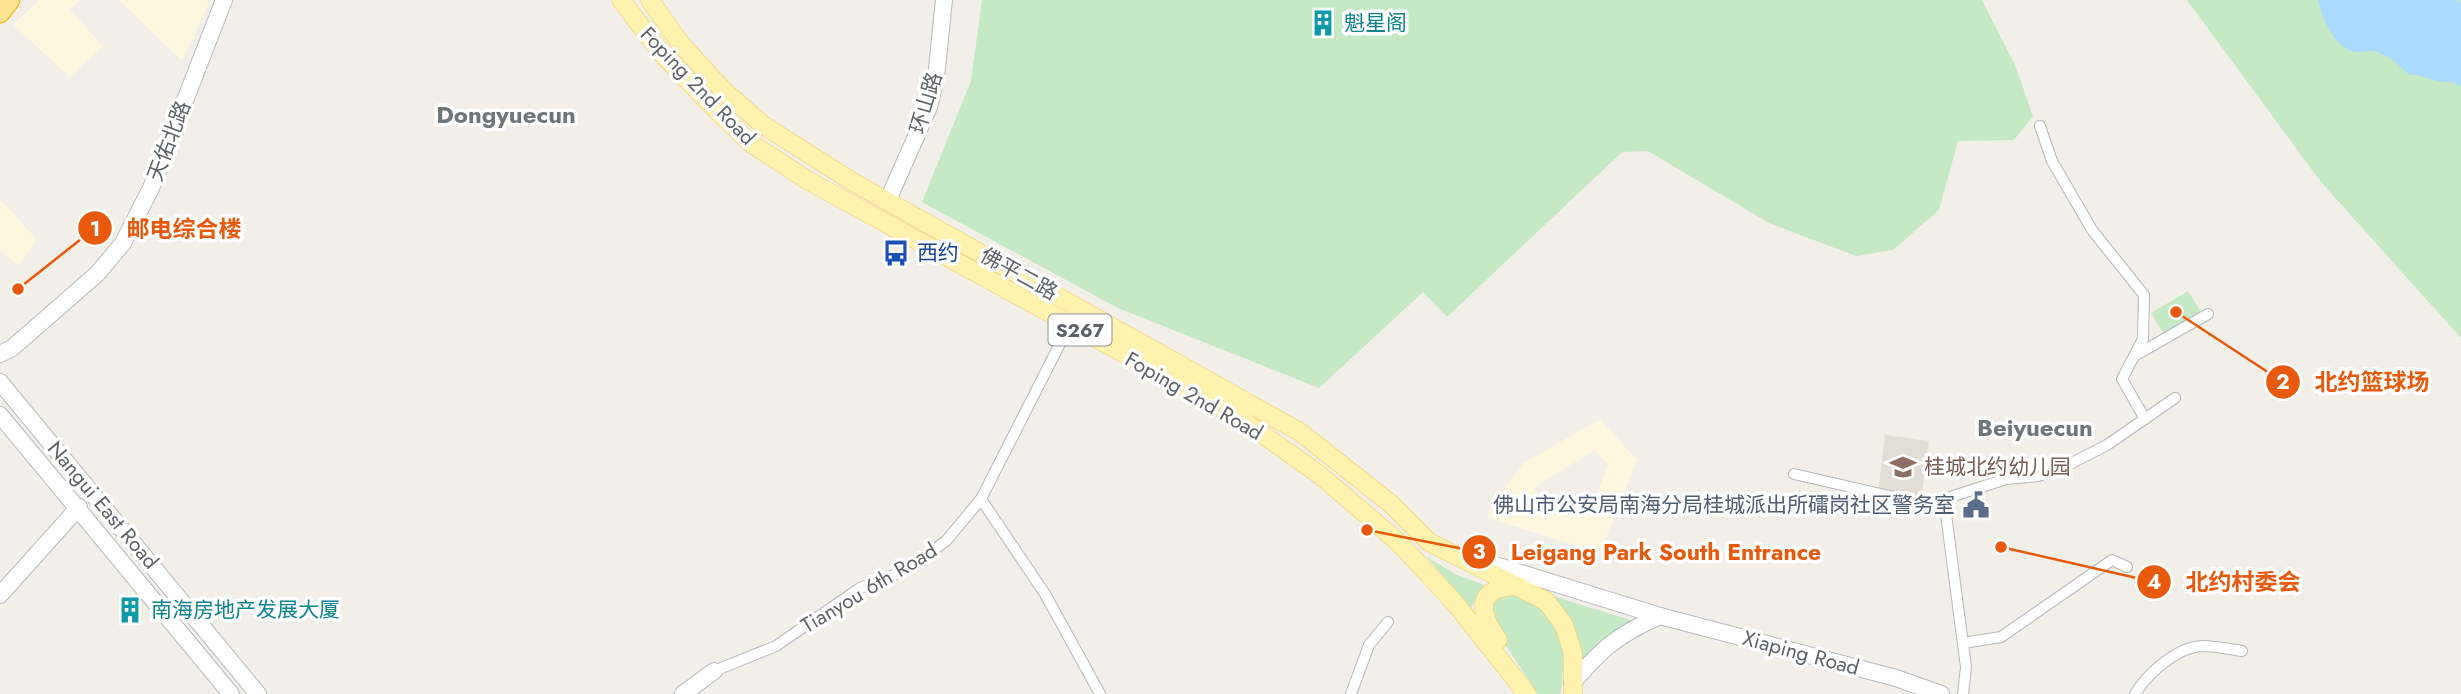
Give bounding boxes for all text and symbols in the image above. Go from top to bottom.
building icon: 魁星阁 [1308,8,1338,38]
place label: 魁星阁 [1344,8,1407,38]
street label: Foping 2nd Road [634,20,762,152]
street label: 环山路 [902,68,950,138]
street label: 天佑北路 [140,96,198,186]
district label: Dongyuecun [436,97,576,132]
callout: 邮电综合楼 [77,206,255,250]
text: 邮电综合楼 [127,212,242,246]
text: 1 [90,214,100,244]
bus stop icon: 西约 [881,238,911,268]
place label: 西约 [917,238,959,268]
street label: 佛平二路 [975,241,1063,307]
road number: S267 [1048,314,1112,346]
street label: Foping 2nd Road [1120,344,1268,448]
callout: 北约篮球场 [2265,360,2443,404]
text: 北约篮球场 [2315,365,2430,399]
text: 2 [2276,367,2290,397]
district label: Beiyuecun [1977,410,2093,445]
street label: Nangui East Road [40,434,166,576]
school or university icon: 桂城北约幼儿园 [1888,452,1918,482]
place label: 桂城北约幼儿园 [1924,452,2071,482]
place label: 佛山市公安局南海分局桂城派出所礌岗社区警务室 [1493,490,1955,520]
public building icon: 佛山市公安局南海分局桂城派出所礌岗社区警务室 [1961,490,1991,520]
callout: Leigang Park South Entrance [1461,530,1835,574]
text: Leigang Park South Entrance [1511,535,1821,569]
street label: Tianyou 6th Road [795,536,943,640]
text: 3 [1472,537,1486,567]
callout: 北约村委会 [2136,560,2314,604]
text: 北约村委会 [2186,565,2301,599]
text: 4 [2147,567,2161,597]
building icon: 南海房地产发展大厦 [115,595,145,625]
place label: 南海房地产发展大厦 [151,595,340,625]
street label: Xiaping Road [1740,623,1862,683]

